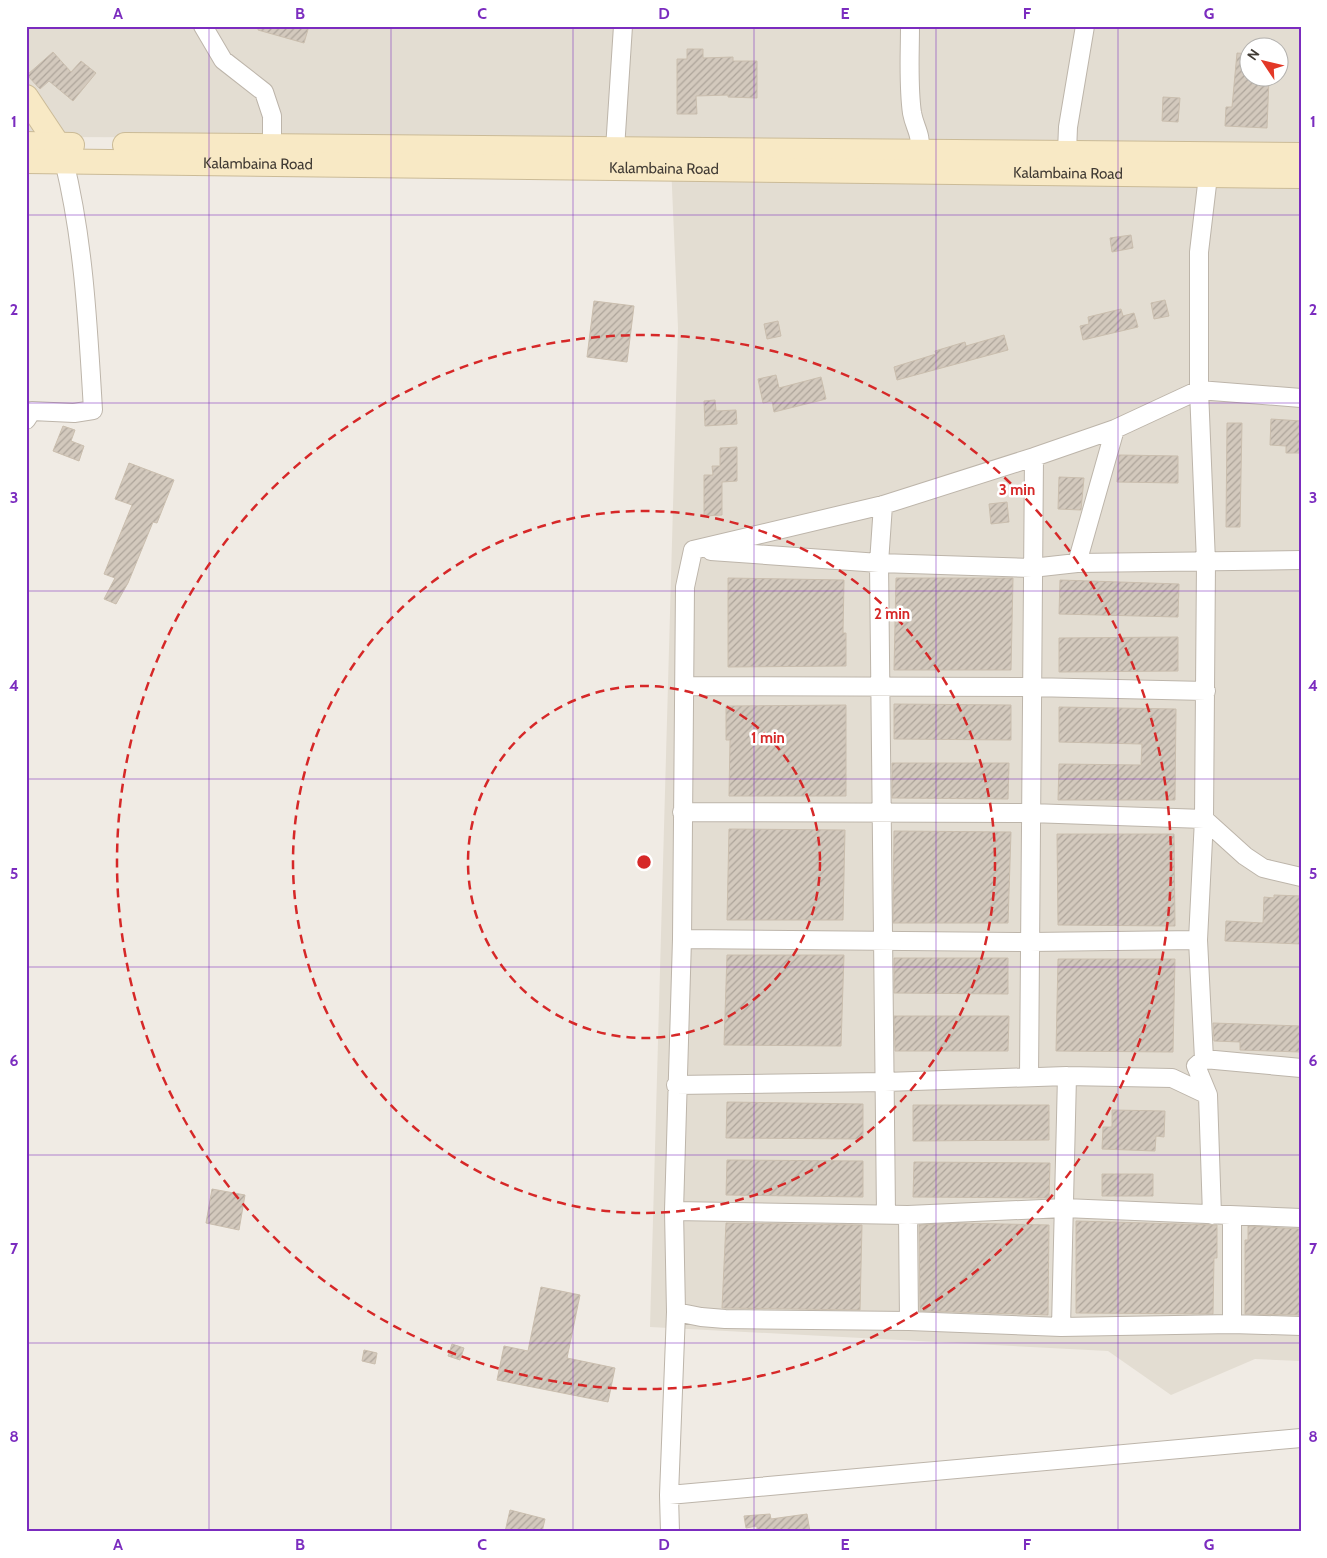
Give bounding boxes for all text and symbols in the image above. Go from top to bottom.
text: A [113,4,123,23]
text: B [295,4,305,23]
text: C [477,4,487,23]
text: D [658,4,670,23]
text: E [840,4,850,23]
text: F [1023,4,1032,23]
text: G [1204,4,1214,23]
north arrow [1240,38,1290,88]
text: N [1243,45,1264,64]
text: 1 [11,112,17,131]
text: 1 [1310,112,1316,131]
street label: Kalambaina Road [203,154,313,173]
street label: Kalambaina Road [609,159,719,178]
street label: Kalambaina Road [1013,164,1123,183]
text: 2 [10,300,18,319]
text: 2 [1309,300,1317,319]
text: 3 min [999,481,1035,499]
text: 3 [10,488,18,507]
text: 3 [1309,488,1317,507]
text: 2 min [874,605,910,623]
text: 4 [9,676,19,695]
text: 4 [1308,676,1318,695]
text: 1 min [751,729,785,747]
centre of rings [635,853,653,871]
text: 5 [10,864,18,883]
text: 5 [1309,864,1317,883]
text: 6 [10,1051,19,1070]
text: 6 [1309,1051,1318,1070]
text: 7 [10,1239,19,1258]
text: 7 [1309,1239,1318,1258]
text: 8 [9,1427,19,1446]
text: 8 [1308,1427,1318,1446]
text: A [113,1535,123,1554]
text: B [295,1535,305,1554]
text: C [477,1535,487,1554]
text: D [658,1535,670,1554]
text: E [840,1535,850,1554]
text: F [1023,1535,1032,1554]
text: G [1204,1535,1214,1554]

